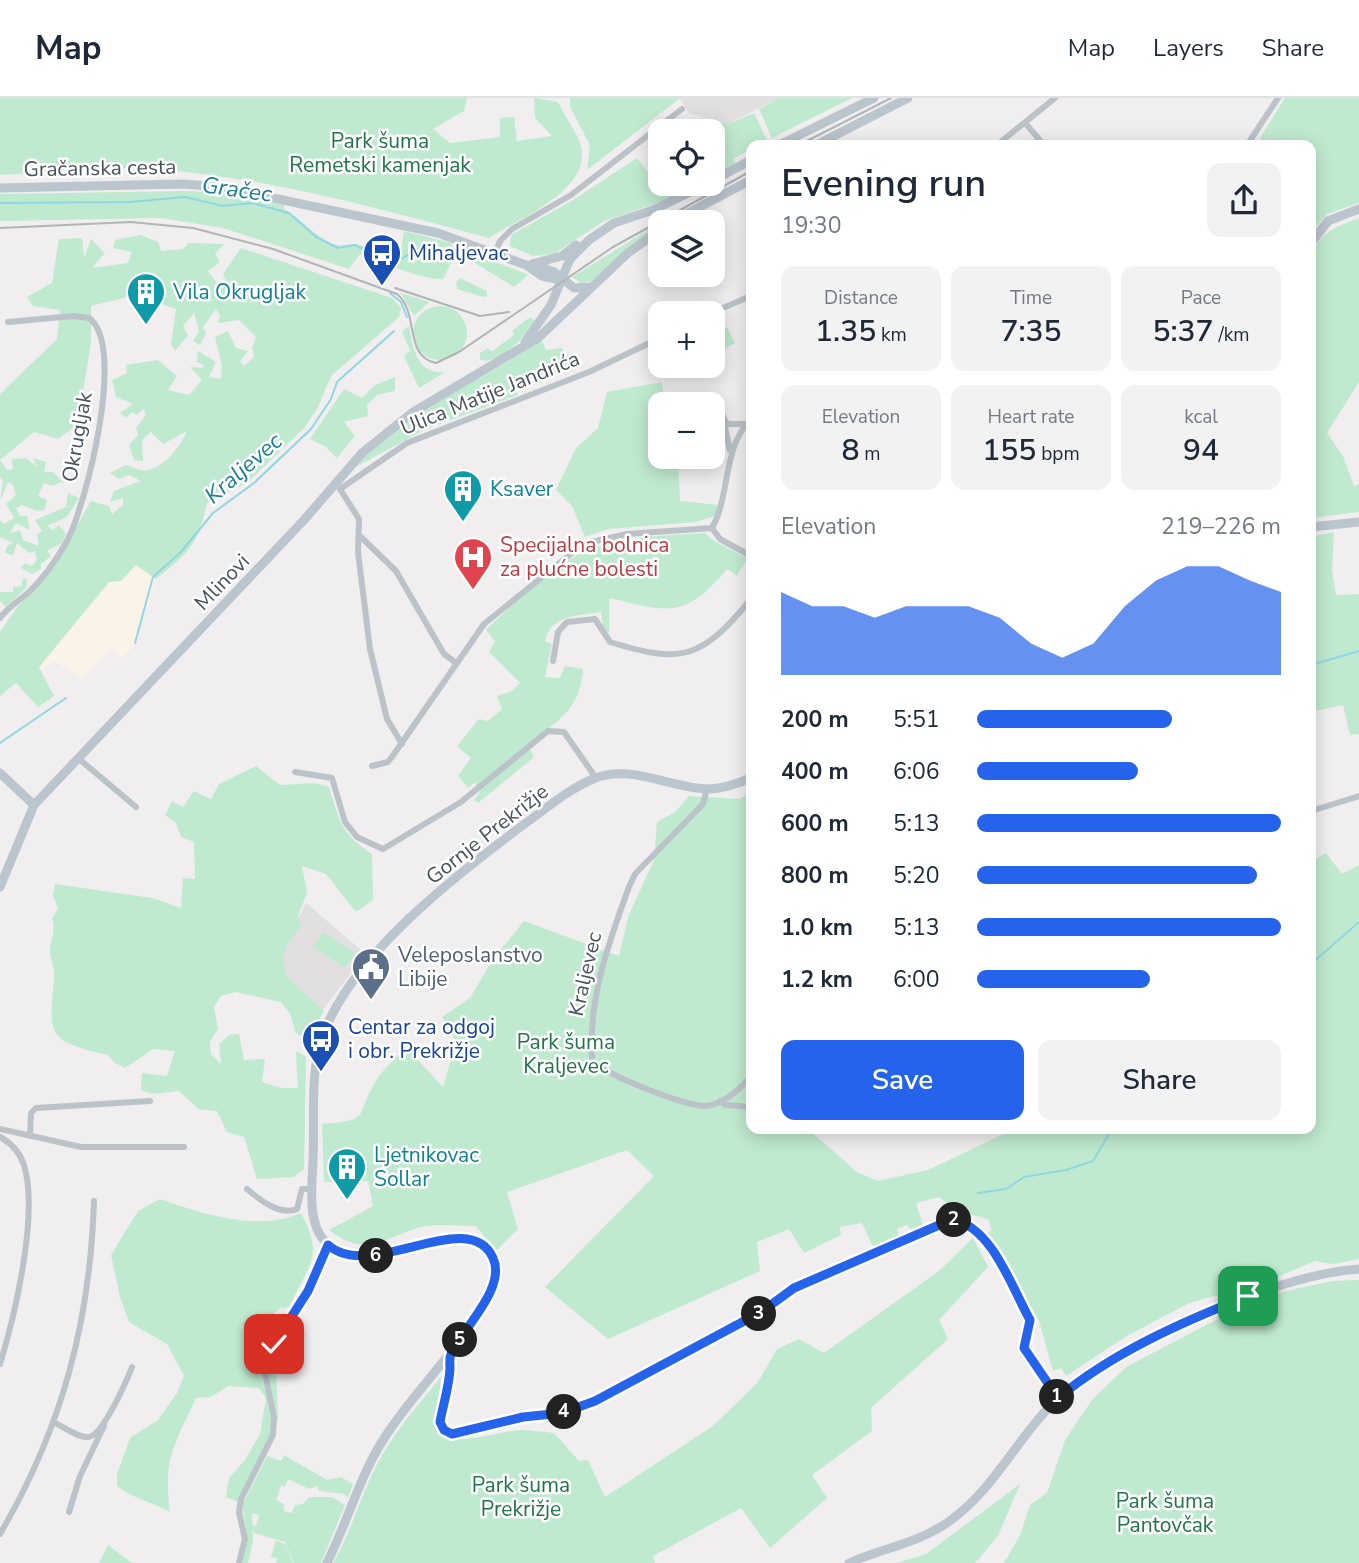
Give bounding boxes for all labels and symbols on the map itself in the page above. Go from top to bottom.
park label: Park šuma Remetski kamenjak [289,127,471,179]
street label: Gračanska cesta [23,153,177,183]
water label: Gračec [200,169,274,210]
bus stop icon: Mihaljevac [361,232,403,287]
place label: Mihaljevac [409,239,509,267]
building icon: Vila Okrugljak [125,271,167,326]
place label: Vila Okrugljak [172,278,307,306]
street label: Ulica Matije Jandrića [396,344,584,442]
street label: Okrugljak [55,389,99,484]
water label: Kraljevec [198,426,289,511]
building icon: Ksaver [442,468,484,523]
place label: Ksaver [490,475,554,503]
place label: Specijalna bolnica za plućne bolesti [500,531,669,583]
hospital icon: Specijalna bolnica za plućne bolesti [452,536,494,591]
street label: Mlinovi [188,548,256,616]
street label: Gornje Prekrižje [420,777,554,891]
street label: Kraljevec [562,929,608,1019]
place label: Veleposlanstvo Libije [397,941,543,993]
public building icon: Veleposlanstvo Libije [350,946,392,1001]
place label: Centar za odgoj i obr. Prekrižje [348,1013,495,1065]
bus stop icon: Centar za odgoj i obr. Prekrižje [300,1018,342,1073]
park label: Park šuma Kraljevec [517,1028,615,1080]
place label: Ljetnikovac Sollar [374,1141,479,1193]
building icon: Ljetnikovac Sollar [326,1146,368,1201]
pin: 2 [936,1202,972,1238]
pin: 6 [358,1238,394,1274]
pin [1218,1266,1278,1326]
pin: 3 [742,1296,776,1332]
pin [244,1314,304,1374]
pin: 5 [442,1322,477,1358]
pin: 1 [1040,1380,1074,1414]
pin: 4 [546,1394,582,1430]
park label: Park šuma Prekrižje [472,1471,570,1523]
park label: Park šuma Pantovčak [1116,1487,1214,1539]

